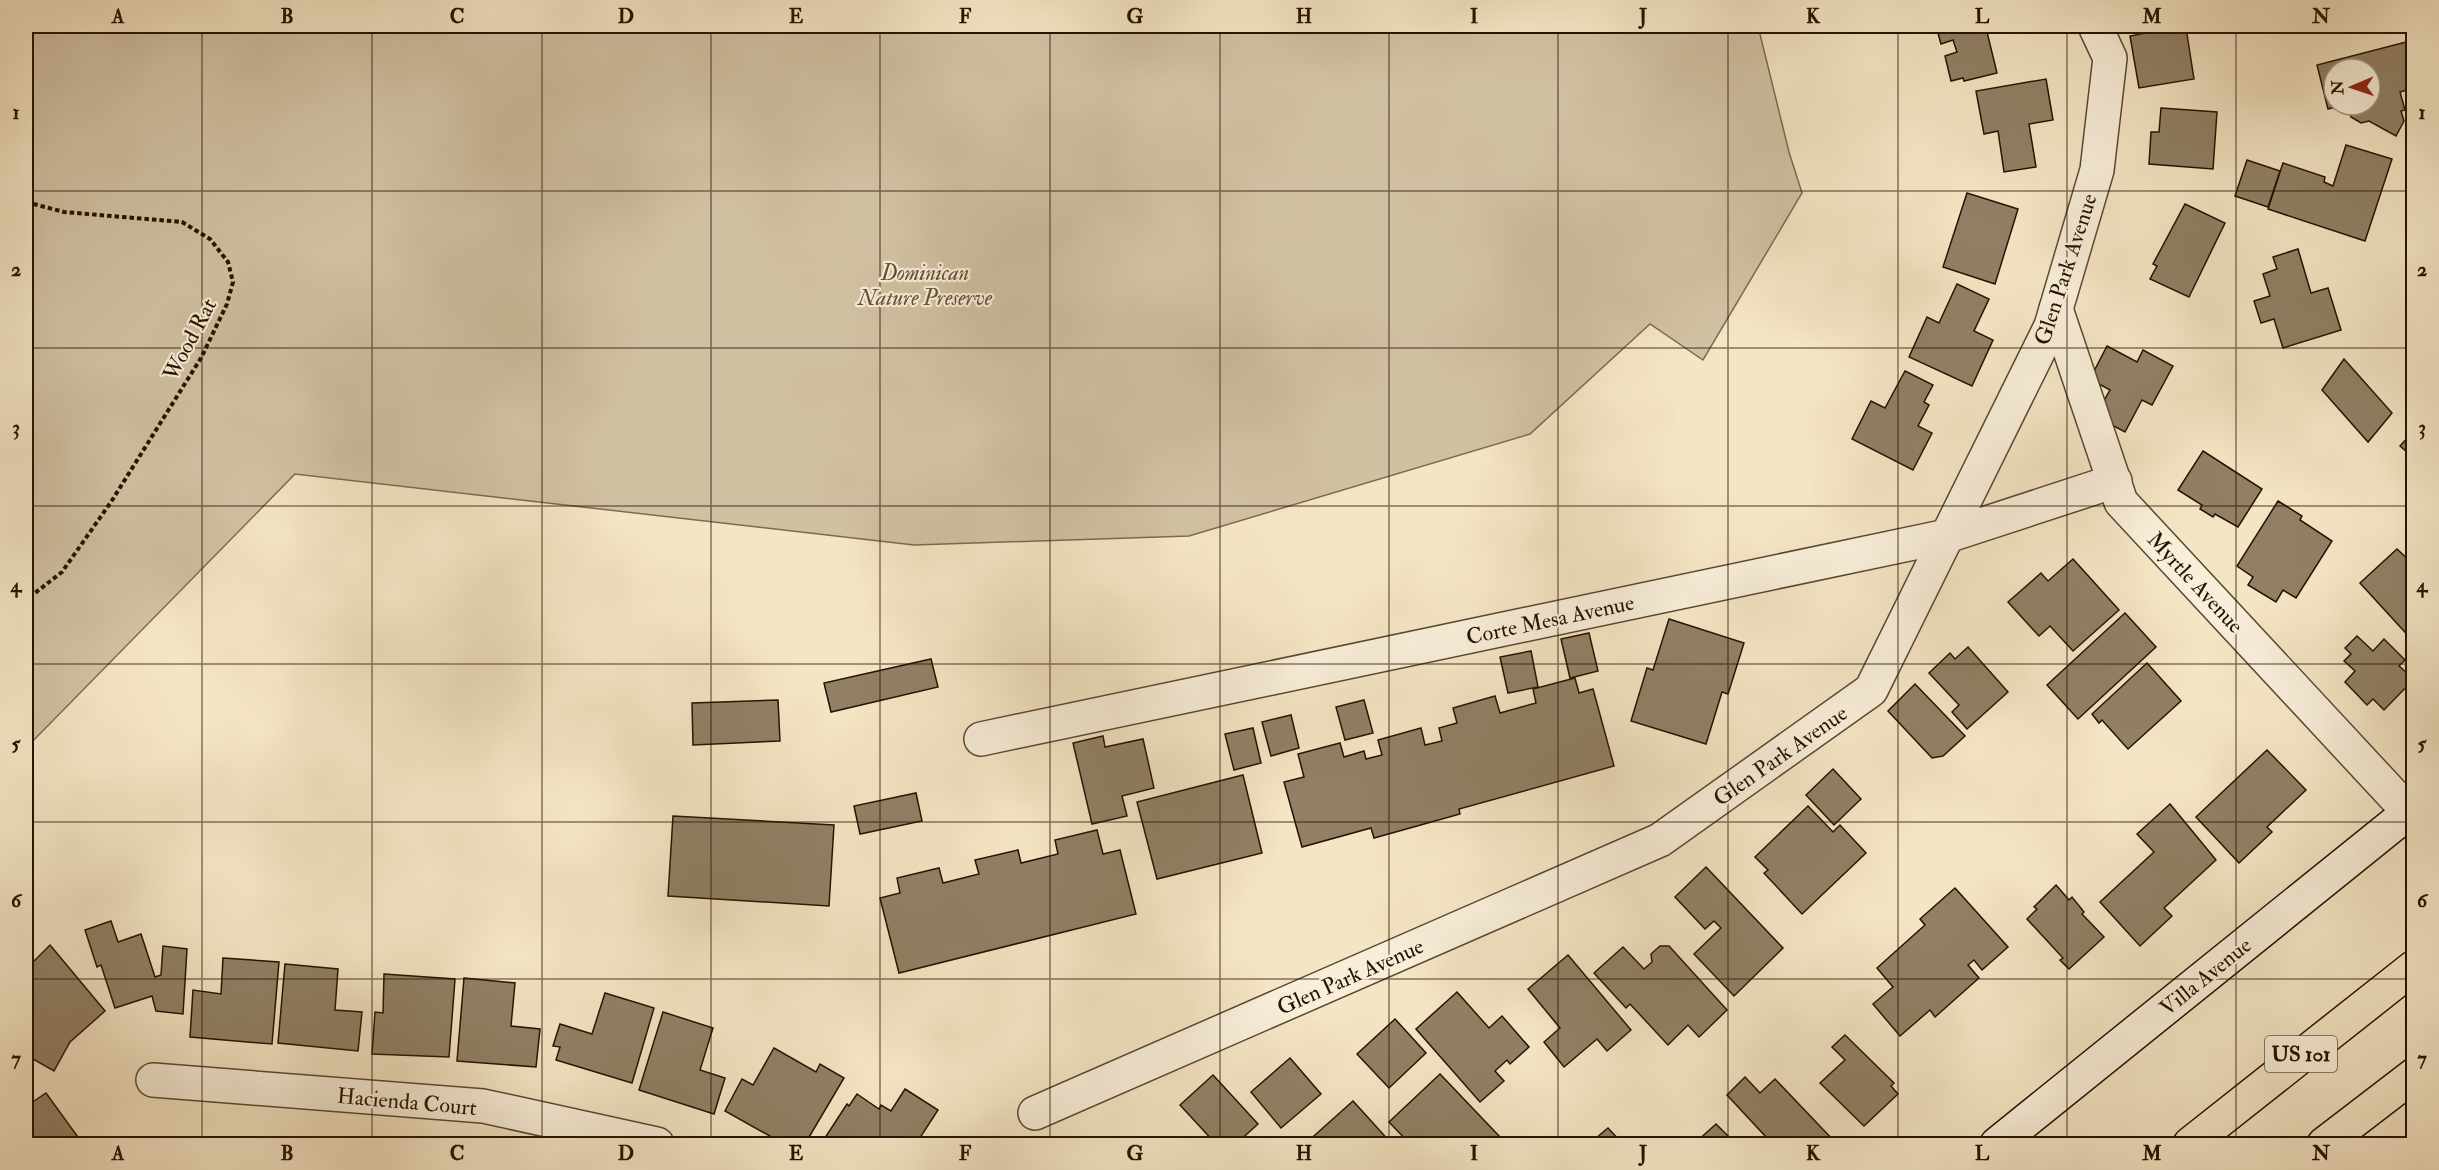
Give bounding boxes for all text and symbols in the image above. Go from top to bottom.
text: A [111,4,125,29]
text: B [280,4,294,29]
text: C [450,4,464,29]
text: D [618,4,634,29]
text: E [789,4,804,29]
text: F [959,4,972,29]
text: G [1127,4,1144,29]
text: H [1296,4,1312,29]
text: I [1470,4,1478,29]
text: J [1638,4,1647,29]
text: K [1806,4,1821,29]
text: L [1975,4,1990,29]
text: M [2141,4,2162,29]
text: N [2311,4,2331,29]
north arrow [2322,57,2382,117]
text: N [2328,79,2348,96]
text: 1 [12,100,20,125]
text: 1 [2418,100,2426,125]
street label: Glen Park Avenue [2028,190,2104,349]
text: 2 [11,257,21,282]
text: 2 [2417,257,2427,282]
park label: Dominican Nature Preserve [857,259,993,312]
street label: Wood Rat [156,294,223,386]
text: 3 [12,415,20,440]
text: 3 [2418,415,2426,440]
street label: Myrtle Avenue [2141,526,2249,639]
text: 4 [10,573,23,598]
text: 4 [2416,573,2429,598]
street label: Corte Mesa Avenue [1464,589,1637,651]
street label: Glen Park Avenue [1708,699,1853,812]
text: 5 [12,731,22,756]
text: 5 [2418,731,2428,756]
text: 6 [11,888,23,913]
text: 6 [2417,888,2429,913]
street label: Villa Avenue [2154,931,2257,1022]
street label: Glen Park Avenue [1273,932,1428,1022]
road number: US 101 [2265,1036,2337,1072]
text: 7 [11,1046,21,1071]
text: 7 [2417,1046,2427,1071]
street label: Hacienda Court [336,1082,478,1122]
text: A [111,1141,125,1166]
text: B [280,1141,294,1166]
text: C [450,1141,464,1166]
text: D [618,1141,634,1166]
text: E [789,1141,804,1166]
text: F [959,1141,972,1166]
text: G [1127,1141,1144,1166]
text: H [1296,1141,1312,1166]
text: I [1470,1141,1478,1166]
text: J [1638,1141,1647,1166]
text: K [1806,1141,1821,1166]
text: L [1975,1141,1990,1166]
text: M [2141,1141,2162,1166]
text: N [2311,1141,2331,1166]

